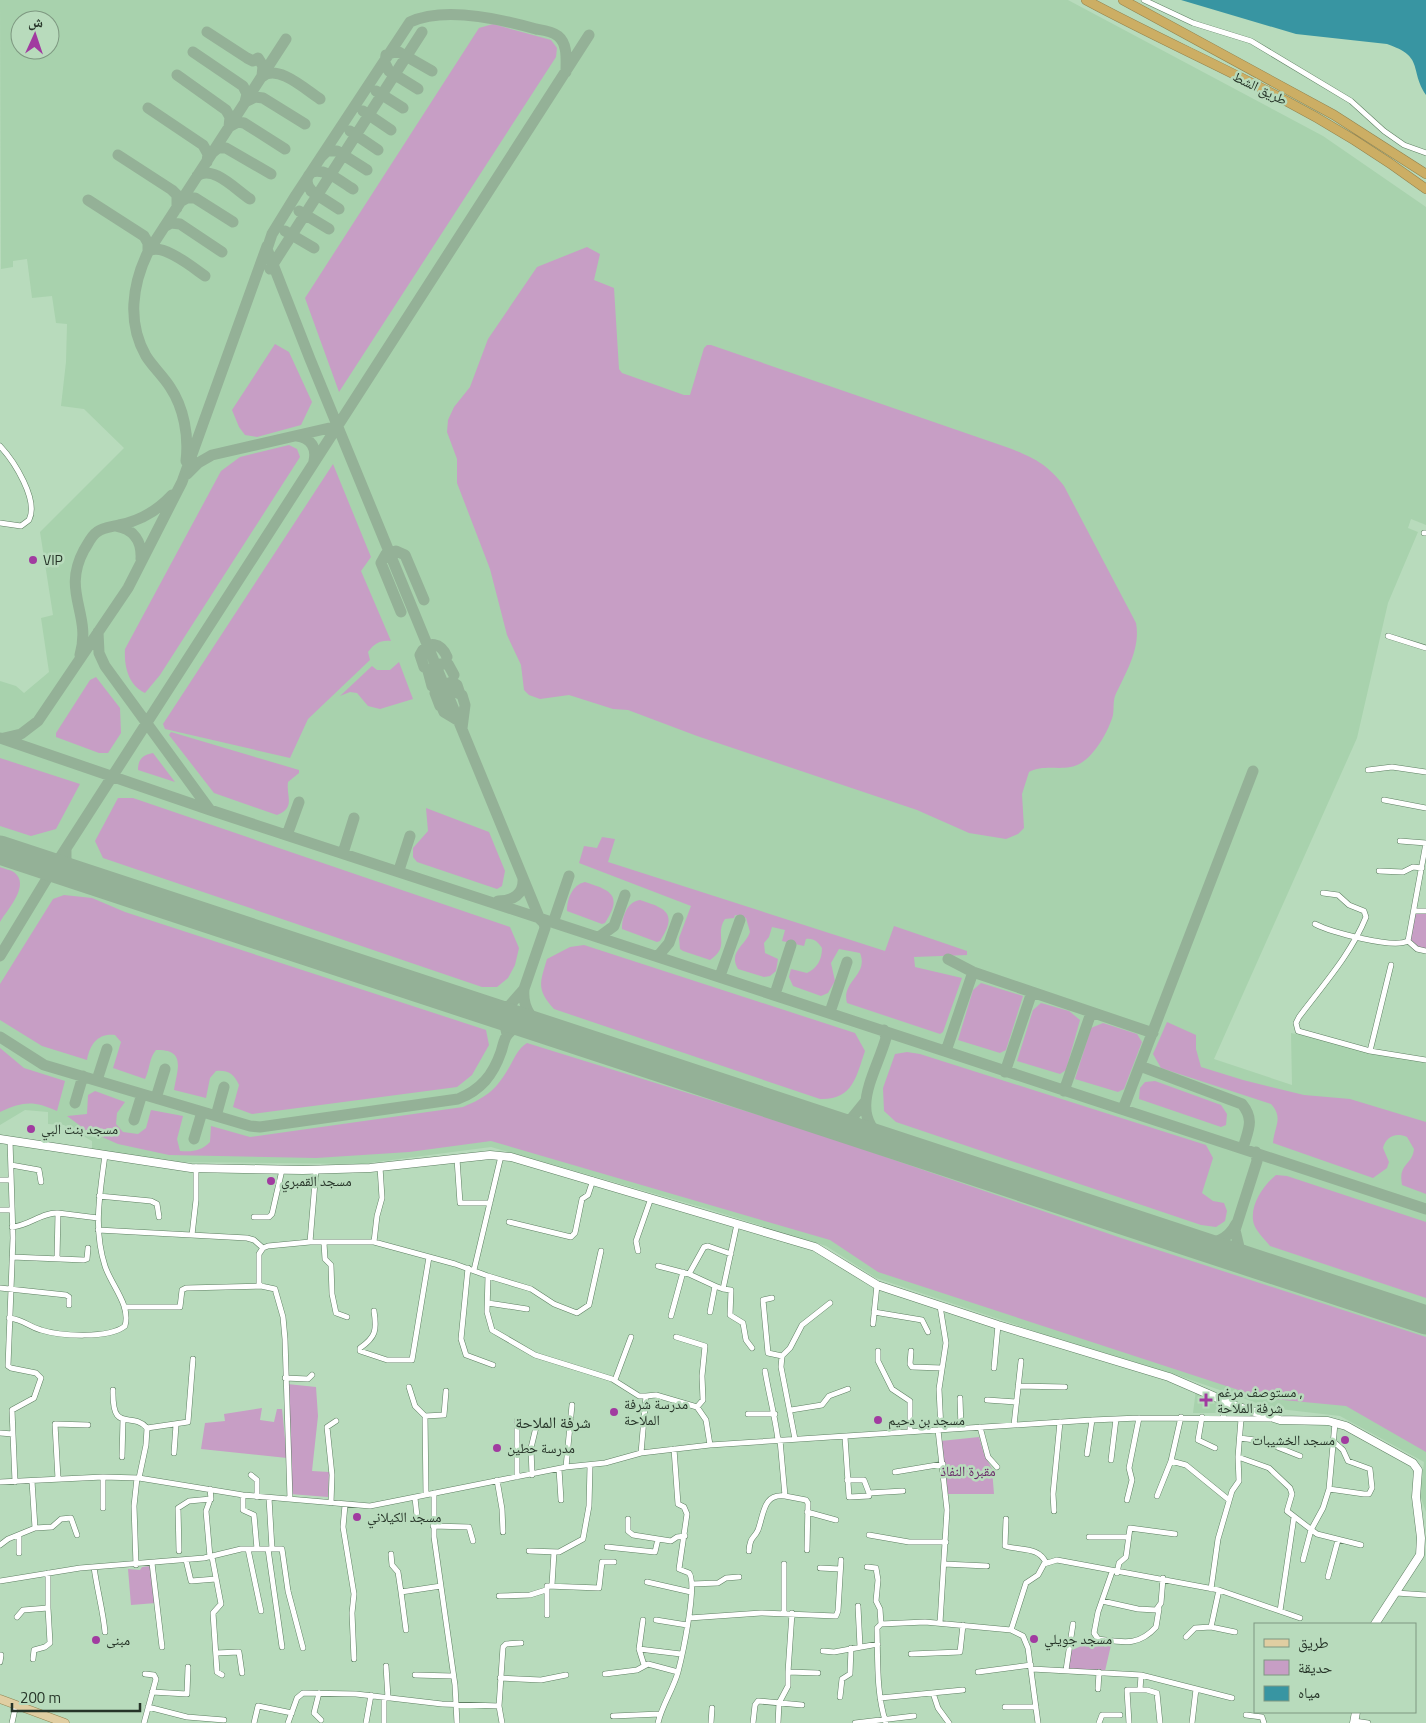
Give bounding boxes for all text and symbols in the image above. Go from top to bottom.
north arrow [10,10,60,60]
text: ش [28,11,44,32]
street label: طريق الشط [1229,65,1291,110]
place label: VIP [43,549,63,570]
marker: VIP [27,554,39,566]
place label: مسجد بنت البي [41,1118,118,1141]
marker: مسجد بنت البي [25,1123,37,1135]
place label: مسجد القمبري [281,1170,352,1193]
marker: مسجد القمبري [265,1175,277,1187]
place label: مستوصف مرغم , شرفة الملاحة [1217,1381,1303,1418]
place label: مدرسة شرفة الملاحة [624,1393,688,1430]
marker: مستوصف مرغم , شرفة الملاحة [1199,1393,1213,1407]
marker: مدرسة شرفة الملاحة [608,1406,620,1418]
place label: مسجد بن دحيم [888,1409,965,1430]
district label: شرفة الملاحة [515,1410,591,1434]
marker: مسجد بن دحيم [872,1414,884,1426]
place label: مسجد الخشيبات [1252,1429,1335,1450]
marker: مسجد الخشيبات [1339,1434,1351,1446]
place label: مدرسة حطين [507,1437,575,1458]
marker: مدرسة حطين [491,1442,503,1454]
park label: مقبرة النفاذ [940,1460,996,1481]
place label: مسجد الكيلاني [367,1506,441,1529]
marker: مسجد الكيلاني [351,1511,363,1523]
legend [1254,1623,1416,1713]
place label: مسجد جويلي [1044,1628,1112,1651]
place label: مبنى [106,1629,130,1650]
text: طريق [1298,1631,1329,1654]
marker: مسجد جويلي [1028,1633,1040,1645]
marker: مبنى [90,1634,102,1646]
text: حديقة [1298,1656,1333,1679]
scale bar [12,1680,140,1712]
text: مياه [1298,1681,1320,1704]
text: 200 m [20,1686,61,1709]

